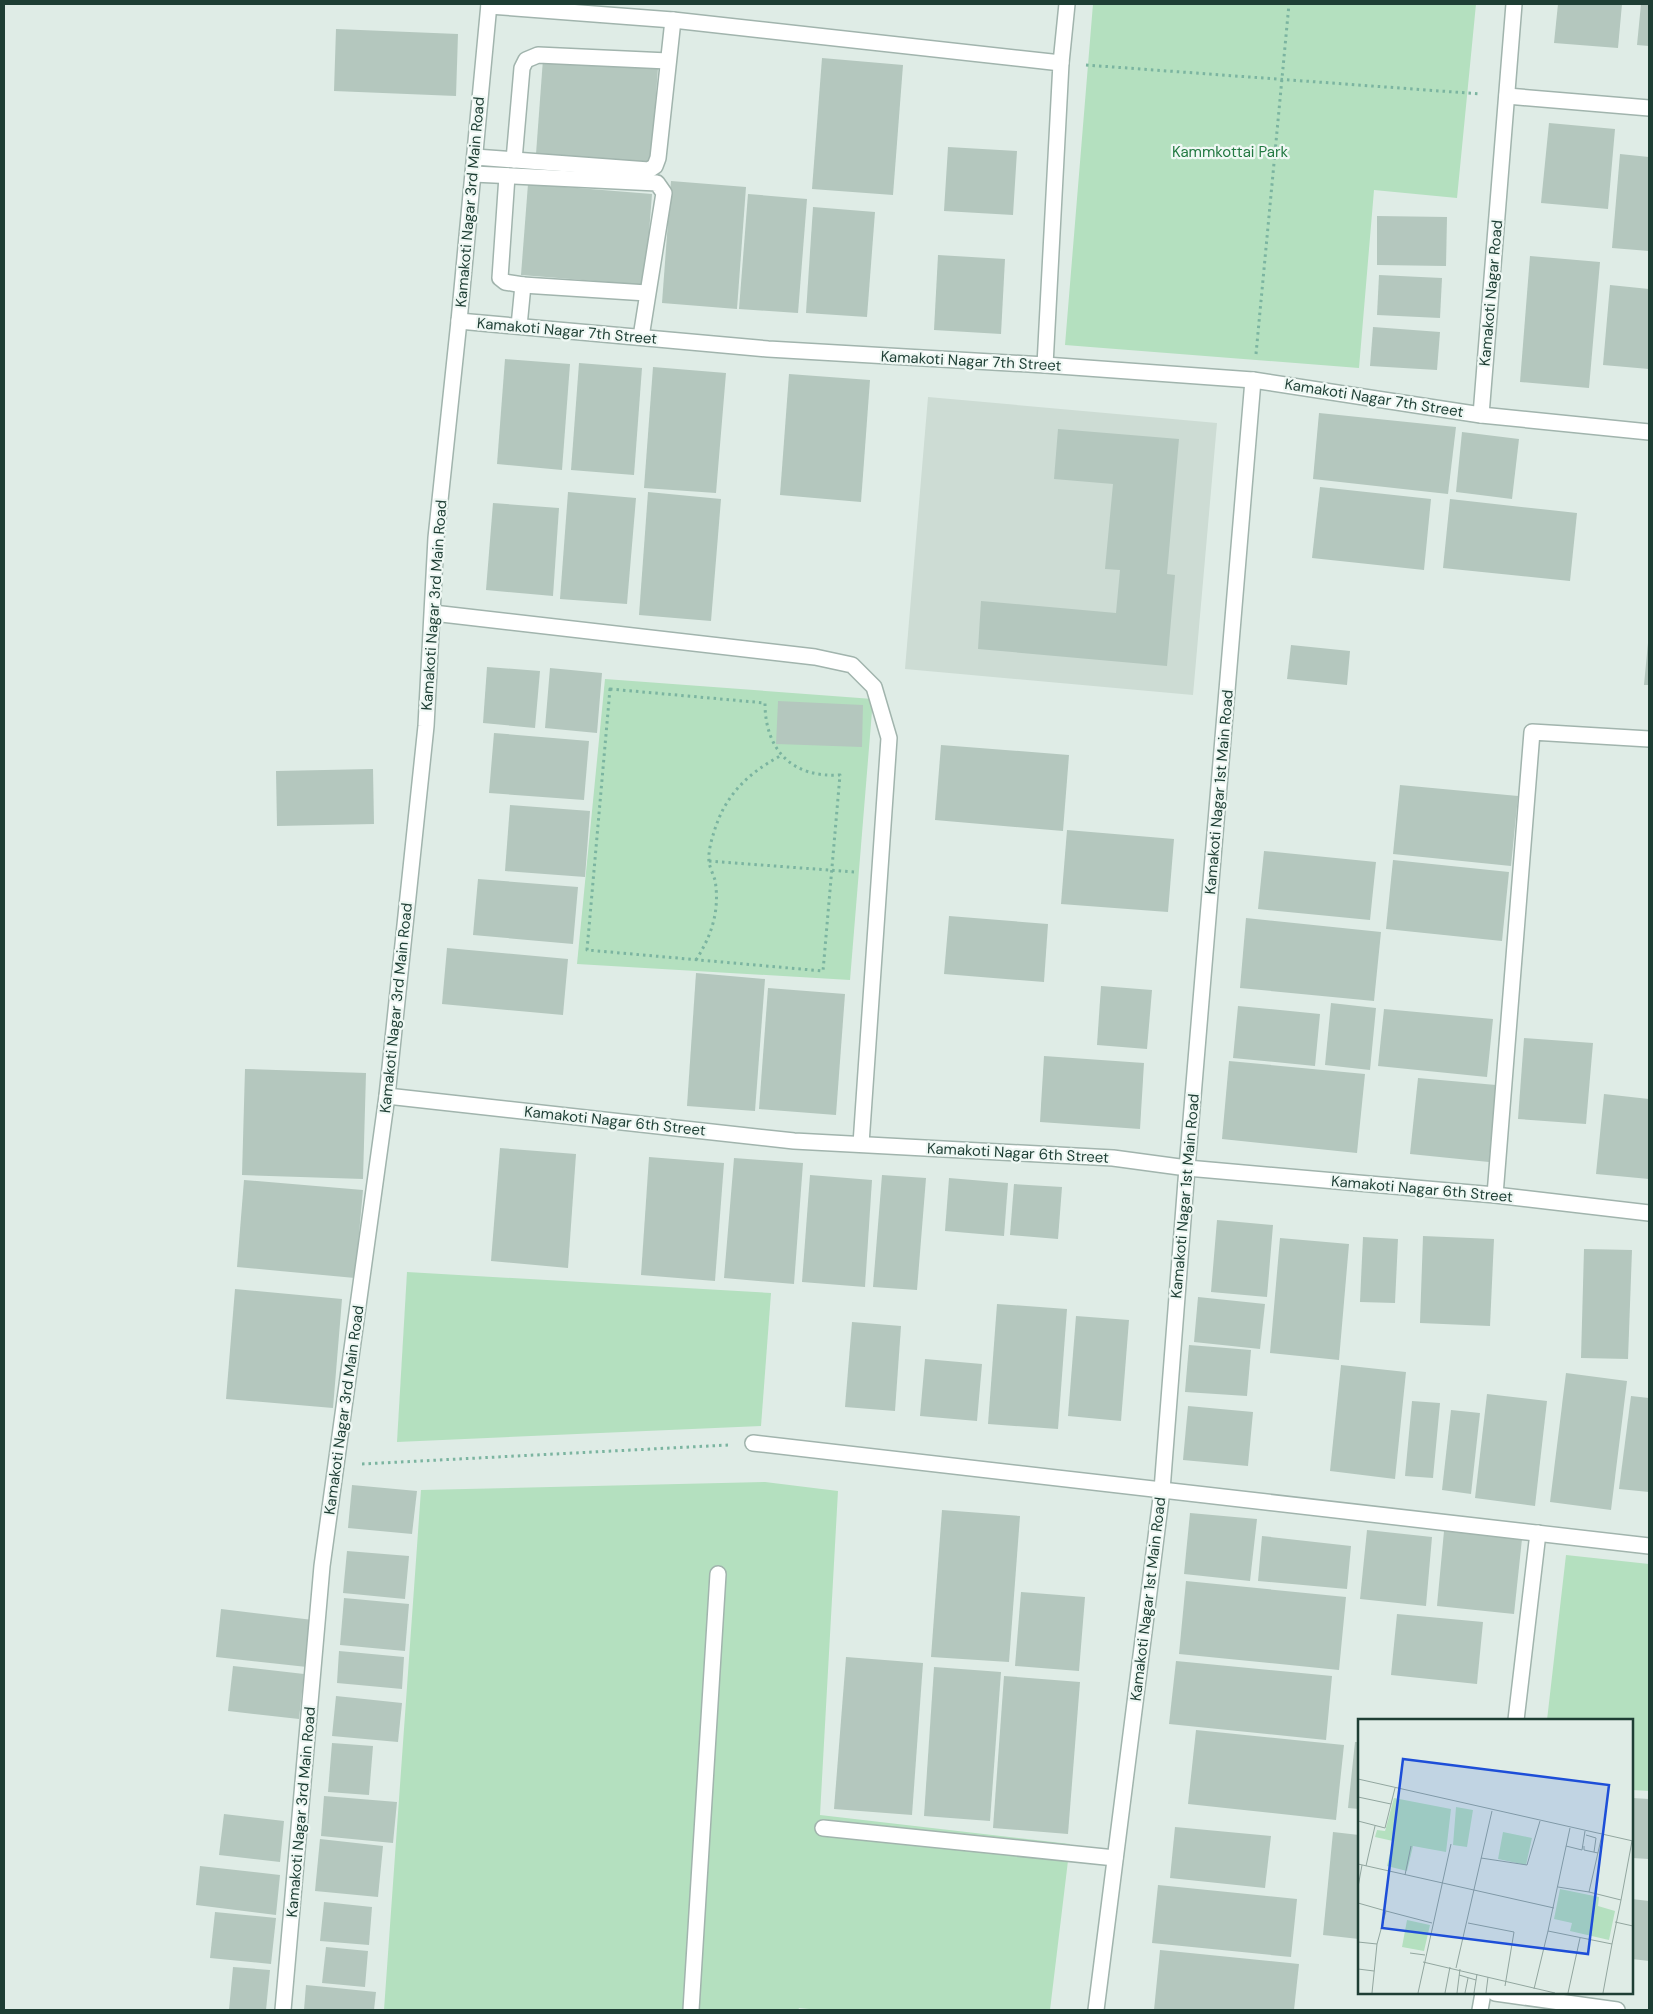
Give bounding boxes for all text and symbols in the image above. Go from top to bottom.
street label: Kamakoti Nagar 3rd Main Road [451,96,489,308]
park label: Kammkottai Park [1172,142,1288,162]
street label: Kamakoti Nagar Road [1475,219,1507,367]
street label: Kamakoti Nagar 7th Street [476,313,658,349]
street label: Kamakoti Nagar 7th Street [880,346,1062,376]
street label: Kamakoti Nagar 7th Street [1283,374,1465,422]
street label: Kamakoti Nagar 3rd Main Road [417,499,451,711]
street label: Kamakoti Nagar 1st Main Road [1200,689,1238,895]
street label: Kamakoti Nagar 3rd Main Road [375,902,417,1114]
street label: Kamakoti Nagar 1st Main Road [1166,1093,1204,1299]
street label: Kamakoti Nagar 6th Street [523,1102,707,1140]
street label: Kamakoti Nagar 6th Street [926,1138,1110,1168]
street label: Kamakoti Nagar 6th Street [1330,1171,1514,1207]
street label: Kamakoti Nagar 3rd Main Road [319,1304,369,1516]
street label: Kamakoti Nagar 1st Main Road [1126,1496,1170,1702]
street label: Kamakoti Nagar 3rd Main Road [282,1706,320,1918]
inset map [1358,1719,1633,1994]

